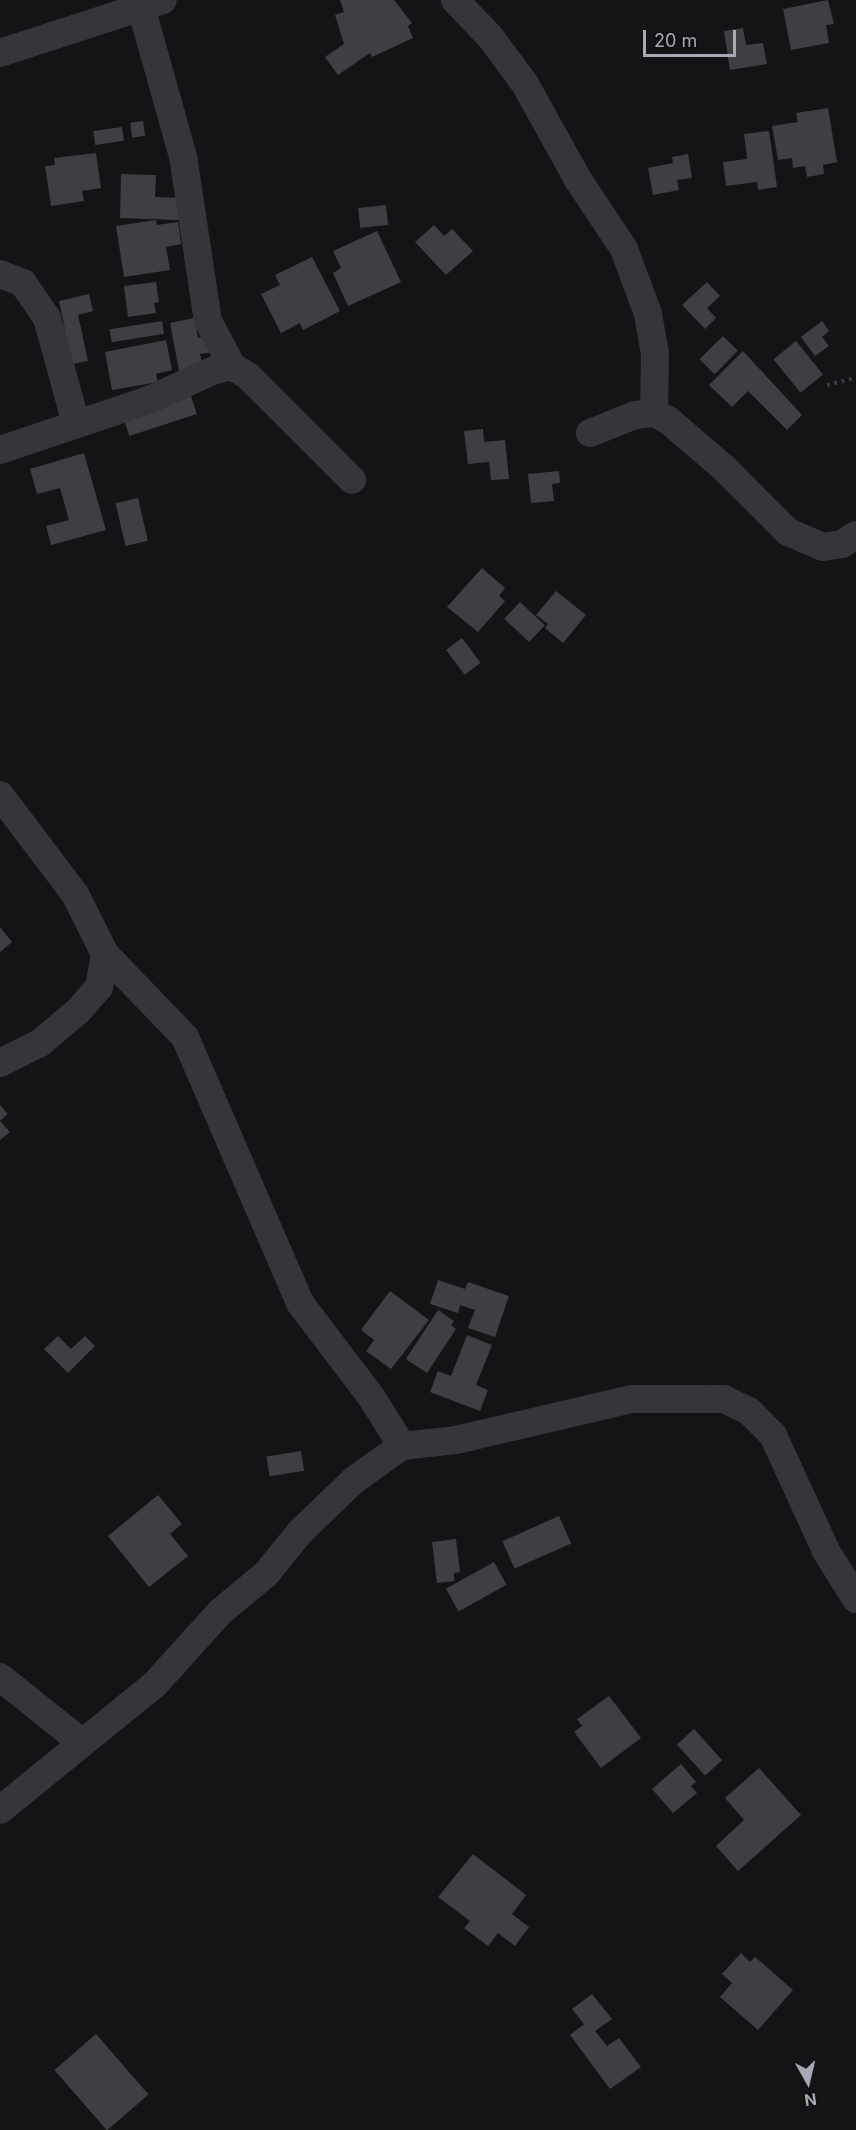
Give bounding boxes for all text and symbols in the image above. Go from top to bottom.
scale bar [646,18,739,56]
text: 20 m [654,30,697,51]
north arrow [778,2052,838,2112]
text: N [803,2089,818,2111]

